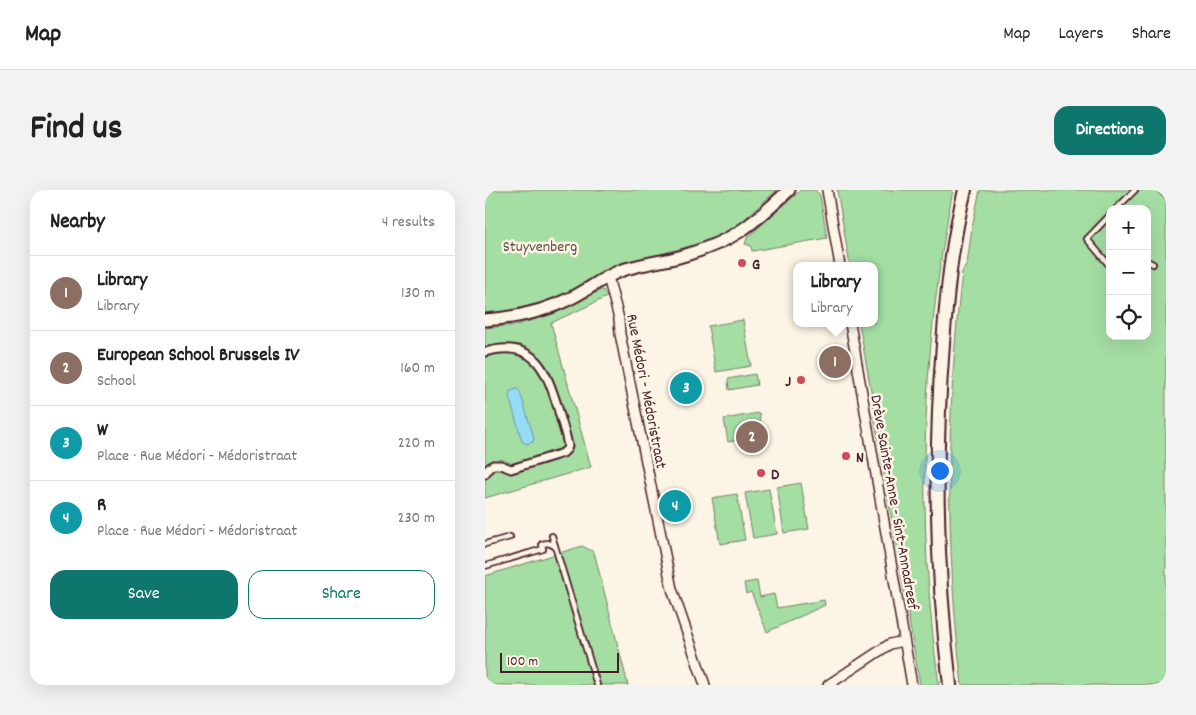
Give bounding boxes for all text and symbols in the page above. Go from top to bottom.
text: Map [25,18,61,52]
text: Map [1003,22,1030,47]
text: Layers [1058,22,1104,47]
text: Share [1132,22,1171,47]
text: Find us [30,105,122,155]
button: Directions [1054,106,1166,155]
map controls [1106,205,1151,340]
button: + [1106,205,1151,250]
text: Nearby [50,208,105,238]
text: 4 results [382,211,435,234]
park label: Stuyvenberg [503,236,577,259]
button: − [1106,250,1151,295]
place label: G [752,254,760,277]
marker: G [736,257,748,269]
popup [793,262,878,327]
text: Library [97,268,147,295]
text: Library [810,270,861,297]
text: 1 [64,282,68,305]
text: 130 m [401,282,435,305]
text: Library [97,295,139,318]
button: locate [1106,295,1151,340]
text: Library [810,297,853,320]
street label: Rue Médori - Médoristraat [619,312,672,471]
text: European School Brussels IV [97,343,299,370]
pin: 1 [819,343,851,381]
text: 2 [63,357,70,380]
text: 160 m [400,357,435,380]
pin: 3 [670,369,702,407]
text: School [97,370,136,393]
place label: J [785,371,791,394]
marker: J [795,374,807,386]
street label: Drève Sainte-Anne - Sint-Annadreef [863,393,924,612]
text: W [97,418,108,445]
pin: 2 [736,418,768,456]
text: 3 [62,432,70,455]
text: 220 m [398,432,435,455]
text: Place · Rue Médori - Médoristraat [97,445,297,468]
place label: N [856,447,864,470]
marker: N [840,450,852,462]
your location [927,458,953,484]
place label: D [771,464,780,487]
marker: D [755,467,767,479]
pin: 4 [659,487,691,525]
text: R [97,493,106,520]
text: 4 [63,507,69,530]
text: 230 m [398,507,435,530]
text: Place · Rue Médori - Médoristraat [97,520,297,543]
button: Save [50,570,238,619]
button: Share [248,570,435,619]
scale bar [500,650,619,673]
text: 100 m [507,652,538,672]

